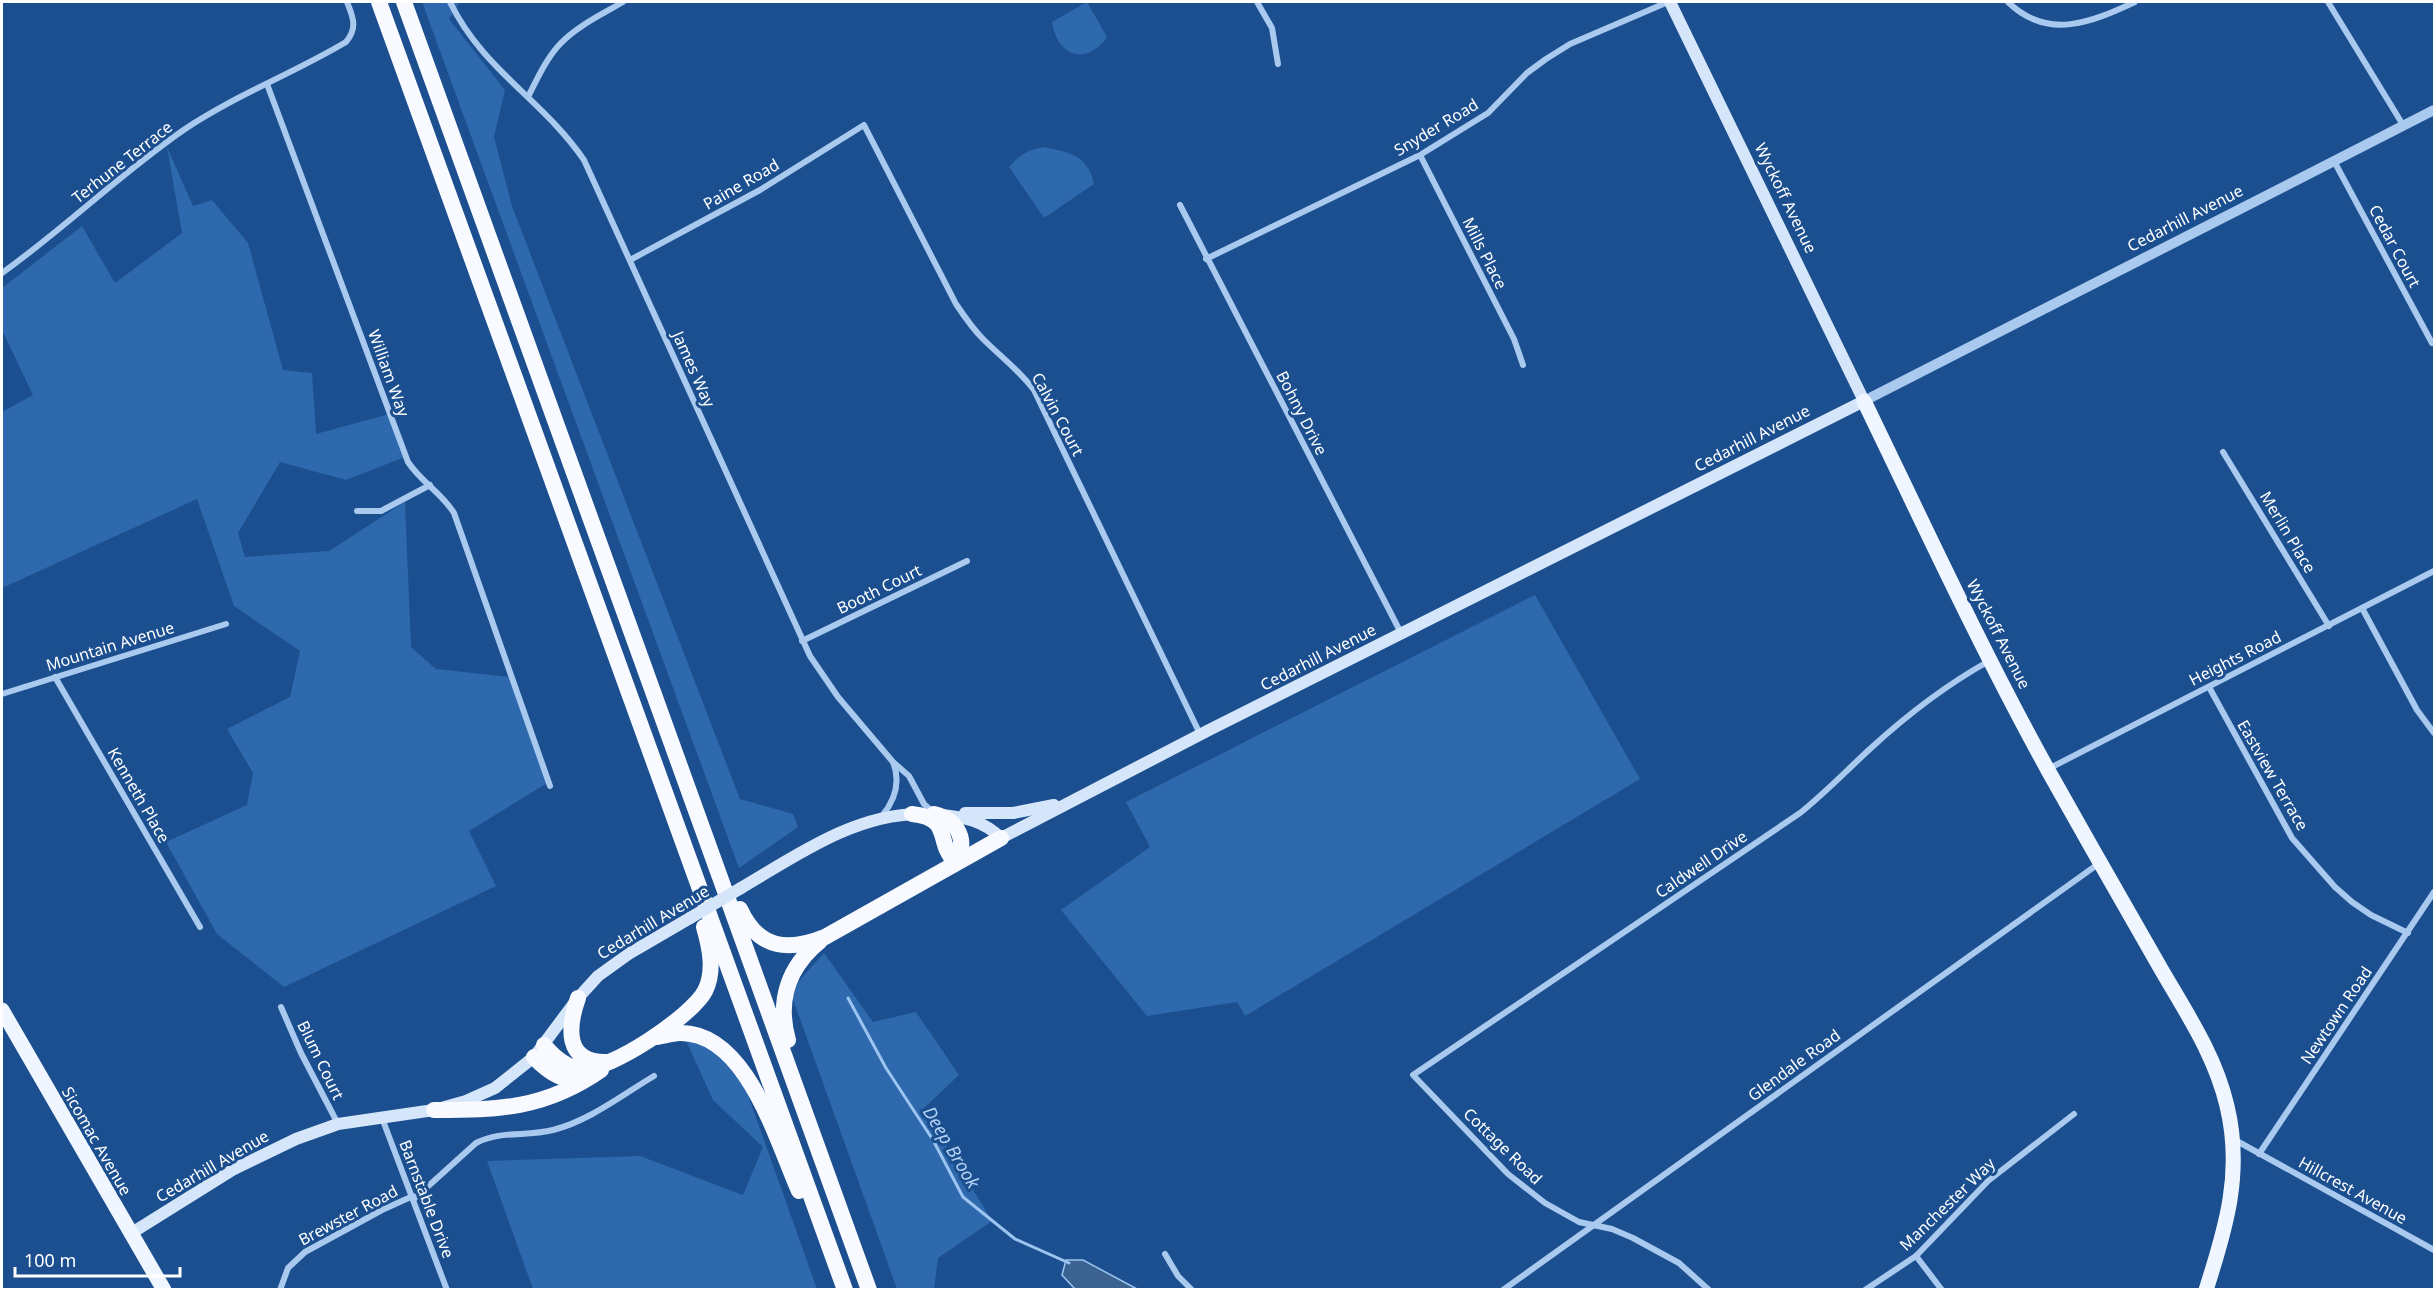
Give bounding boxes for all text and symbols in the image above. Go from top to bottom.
street label: Snyder Road [1390,93,1482,161]
street label: Terhune Terrace [67,116,177,208]
street label: Wyckoff Avenue [1750,139,1822,257]
street label: Paine Road [699,153,783,215]
street label: Cedarhill Avenue [2123,179,2247,257]
street label: Cedar Court [2364,201,2426,291]
street label: Mills Place [1457,213,1513,293]
street label: William Way [363,326,415,420]
street label: James Way [667,326,721,411]
street label: Bohny Drive [1271,367,1333,459]
street label: Calvin Court [1027,368,1089,460]
street label: Cedarhill Avenue [1690,399,1814,477]
street label: Merlin Place [2255,487,2321,577]
street label: Booth Court [833,559,925,619]
street label: Wyckoff Avenue [1962,575,2036,693]
street label: Mountain Avenue [43,616,177,676]
street label: Cedarhill Avenue [1256,618,1380,696]
street label: Heights Road [2185,625,2285,691]
street label: Eastview Terrace [2232,716,2314,834]
street label: Kenneth Place [103,743,175,847]
street label: Caldwell Drive [1651,825,1751,903]
street label: Cedarhill Avenue [593,880,713,964]
street label: Newtown Road [2295,962,2377,1068]
street label: Blum Court [292,1017,350,1103]
street label: Glendale Road [1743,1024,1845,1106]
street label: Sicomac Avenue [57,1083,137,1199]
water label: Deep Brook [918,1101,986,1193]
street label: Cottage Road [1459,1103,1547,1189]
street label: Cedarhill Avenue [151,1125,273,1207]
street label: Barnstable Drive [394,1137,460,1261]
street label: Hillcrest Avenue [2295,1151,2411,1229]
street label: Manchester Way [1894,1152,2000,1255]
street label: Brewster Road [294,1180,402,1250]
scale bar [15,1240,180,1278]
text: 100 m [24,1248,76,1272]

